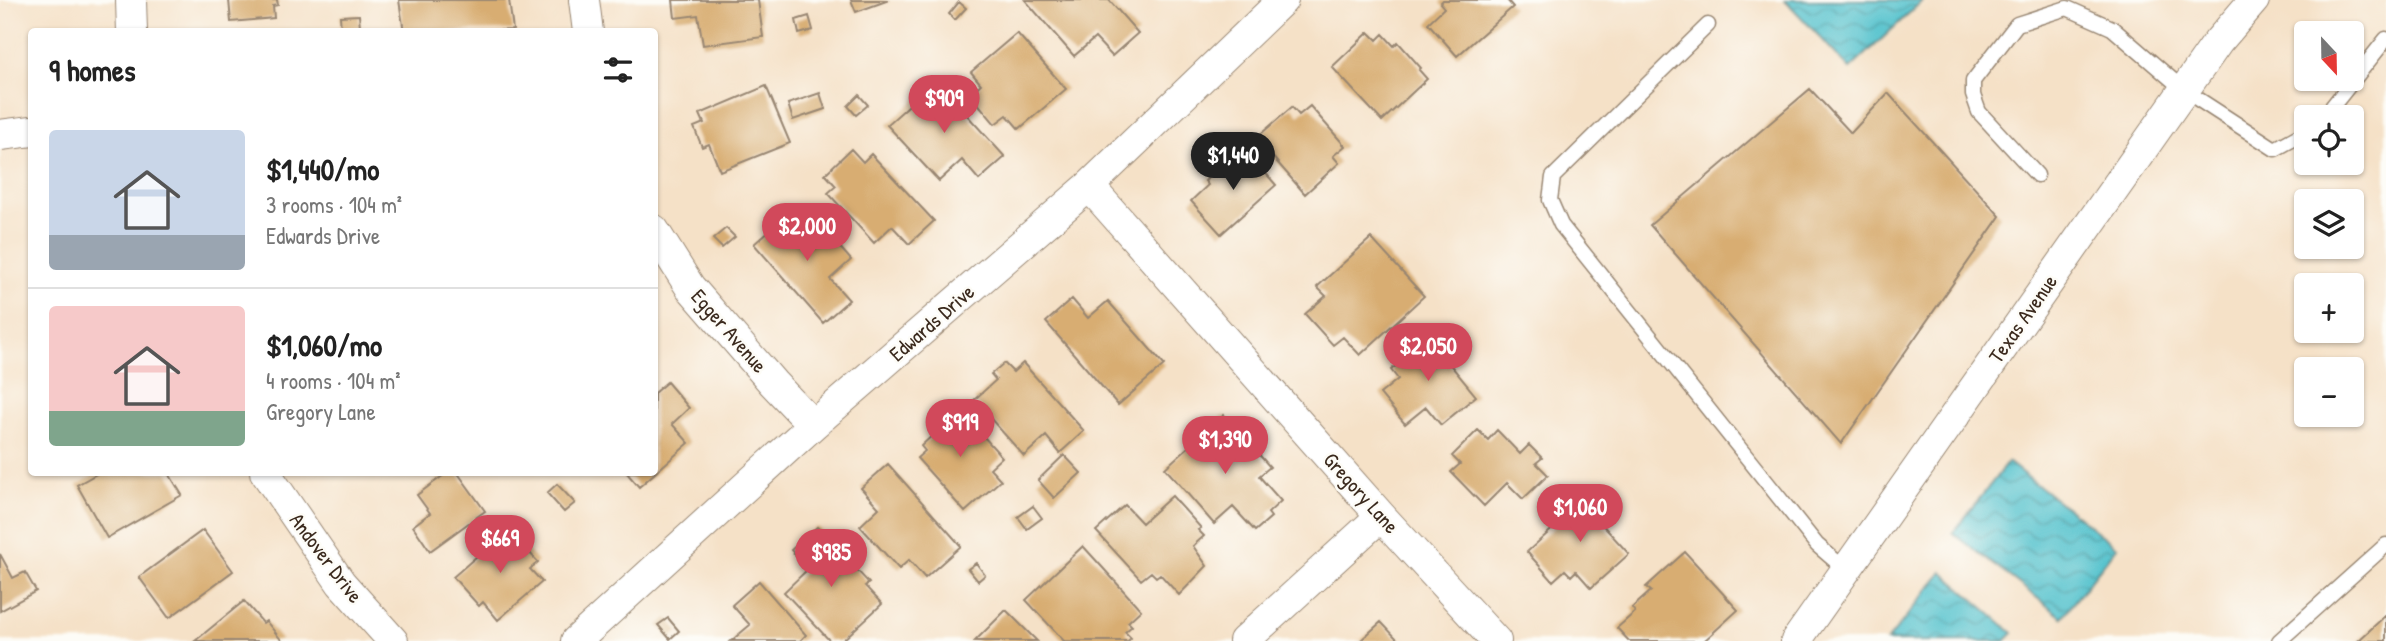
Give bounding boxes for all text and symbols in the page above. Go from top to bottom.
north arrow [2294,21,2364,91]
map controls [2294,21,2364,427]
text: 9 homes [49,50,136,90]
icon: filters [599,51,637,89]
pin: $909 [903,76,985,135]
text: $909 [925,82,963,113]
button: locate [2294,105,2364,175]
pin: $1,440 [1176,132,1290,192]
text: $1,440 [1207,139,1259,170]
text: $1,440/mo [266,149,379,189]
icon: home [105,158,189,242]
text: 3 rooms · 104 m² [266,189,402,220]
button: layers [2294,189,2364,259]
pin: $2,000 [750,204,864,263]
text: $2,000 [778,210,836,241]
text: Edwards Drive [266,220,380,251]
street label: Texas Avenue [1981,269,2064,369]
button: + [2294,273,2364,343]
street label: Edwards Drive [883,278,980,368]
street label: Egger Avenue [685,282,774,379]
pin: $2,050 [1371,324,1485,383]
text: $1,060/mo [266,325,382,365]
text: $2,050 [1399,330,1457,361]
icon: home [105,334,189,418]
button: − [2294,357,2364,427]
text: 4 rooms · 104 m² [266,365,400,396]
text: Gregory Lane [266,396,376,427]
pin: $919 [919,400,1001,459]
text: $919 [942,406,978,437]
pin: $1,390 [1168,416,1282,476]
text: $1,390 [1198,423,1252,454]
street label: Gregory Lane [1317,446,1406,540]
pin: $1,060 [1523,484,1637,544]
text: $1,060 [1553,491,1607,522]
street label: Andover Drive [283,507,370,609]
pin: $669 [459,516,541,575]
text: $669 [481,522,519,553]
pin: $985 [790,530,872,589]
text: $985 [811,536,851,567]

